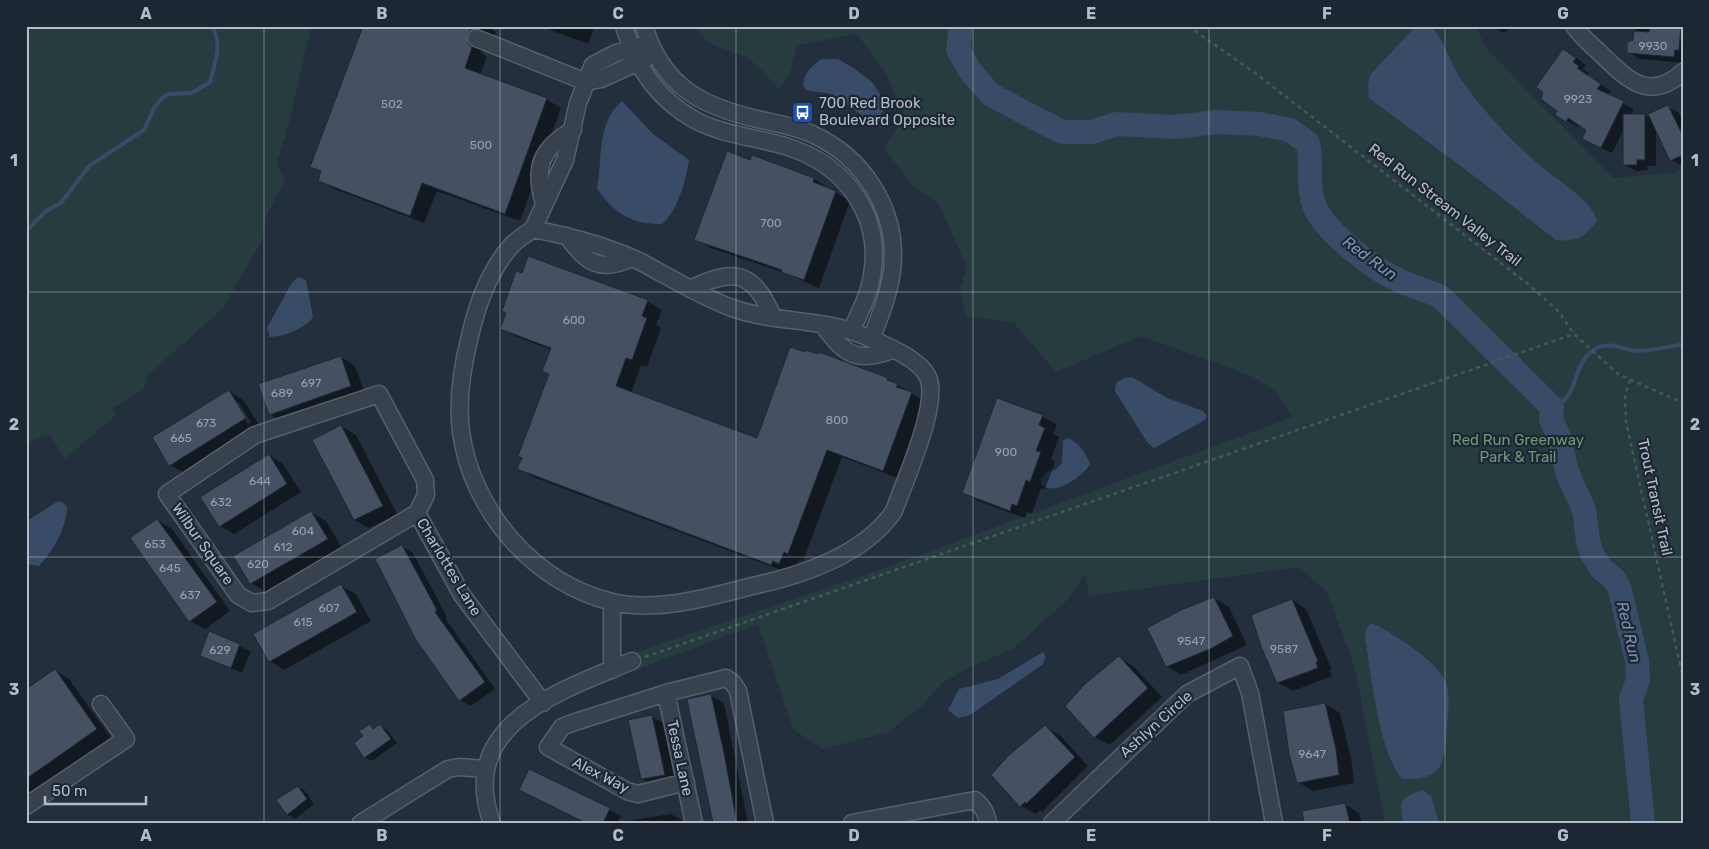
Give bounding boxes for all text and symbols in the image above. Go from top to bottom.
text: A [140,4,152,23]
text: B [376,4,388,23]
text: C [612,4,624,23]
text: D [848,4,860,23]
text: E [1086,4,1096,23]
text: F [1322,4,1332,23]
text: G [1557,4,1569,23]
house number: 9930 [1639,39,1667,53]
house number: 9923 [1564,92,1592,106]
place label: 700 Red Brook Boulevard Opposite [819,94,955,129]
house number: 502 [381,97,403,111]
bus stop icon: 700 Red Brook Boulevard Opposite [791,100,815,124]
house number: 500 [470,138,492,152]
street label: Red Run Stream Valley Trail [1365,139,1525,271]
text: 1 [10,151,18,170]
text: 1 [1691,151,1699,170]
house number: 700 [760,216,782,230]
water label: Red Run [1339,232,1401,284]
house number: 600 [563,313,585,327]
house number: 697 [301,376,321,390]
house number: 689 [271,386,293,400]
house number: 800 [826,413,848,427]
text: 2 [9,415,19,434]
text: 2 [1690,415,1700,434]
house number: 673 [196,416,216,430]
house number: 665 [170,431,192,445]
park label: Red Run Greenway Park & Trail [1452,431,1584,466]
street label: Trout Transit Trail [1634,437,1676,557]
house number: 900 [995,445,1017,459]
house number: 644 [249,474,272,488]
house number: 632 [210,495,232,509]
street label: Wilbur Square [168,500,238,588]
street label: Charlottes Lane [413,515,485,619]
house number: 604 [292,524,315,538]
house number: 653 [144,537,166,551]
house number: 612 [273,540,293,554]
house number: 620 [247,557,269,571]
house number: 645 [159,561,181,575]
house number: 637 [180,588,200,602]
water label: Red Run [1613,599,1645,665]
house number: 607 [318,601,340,615]
house number: 615 [293,615,313,629]
house number: 9547 [1177,634,1205,648]
house number: 9587 [1270,642,1298,656]
house number: 629 [209,643,231,657]
text: 3 [9,680,19,699]
text: 3 [1690,680,1700,699]
street label: Ashlyn Circle [1116,687,1196,761]
street label: Tessa Lane [663,718,697,798]
house number: 9647 [1298,747,1326,761]
street label: Alex Way [570,753,632,797]
scale bar [45,774,146,806]
text: 50 m [52,782,87,800]
text: A [140,826,152,845]
text: B [376,826,388,845]
text: C [612,826,624,845]
text: D [848,826,860,845]
text: E [1086,826,1096,845]
text: F [1322,826,1332,845]
text: G [1557,826,1569,845]

